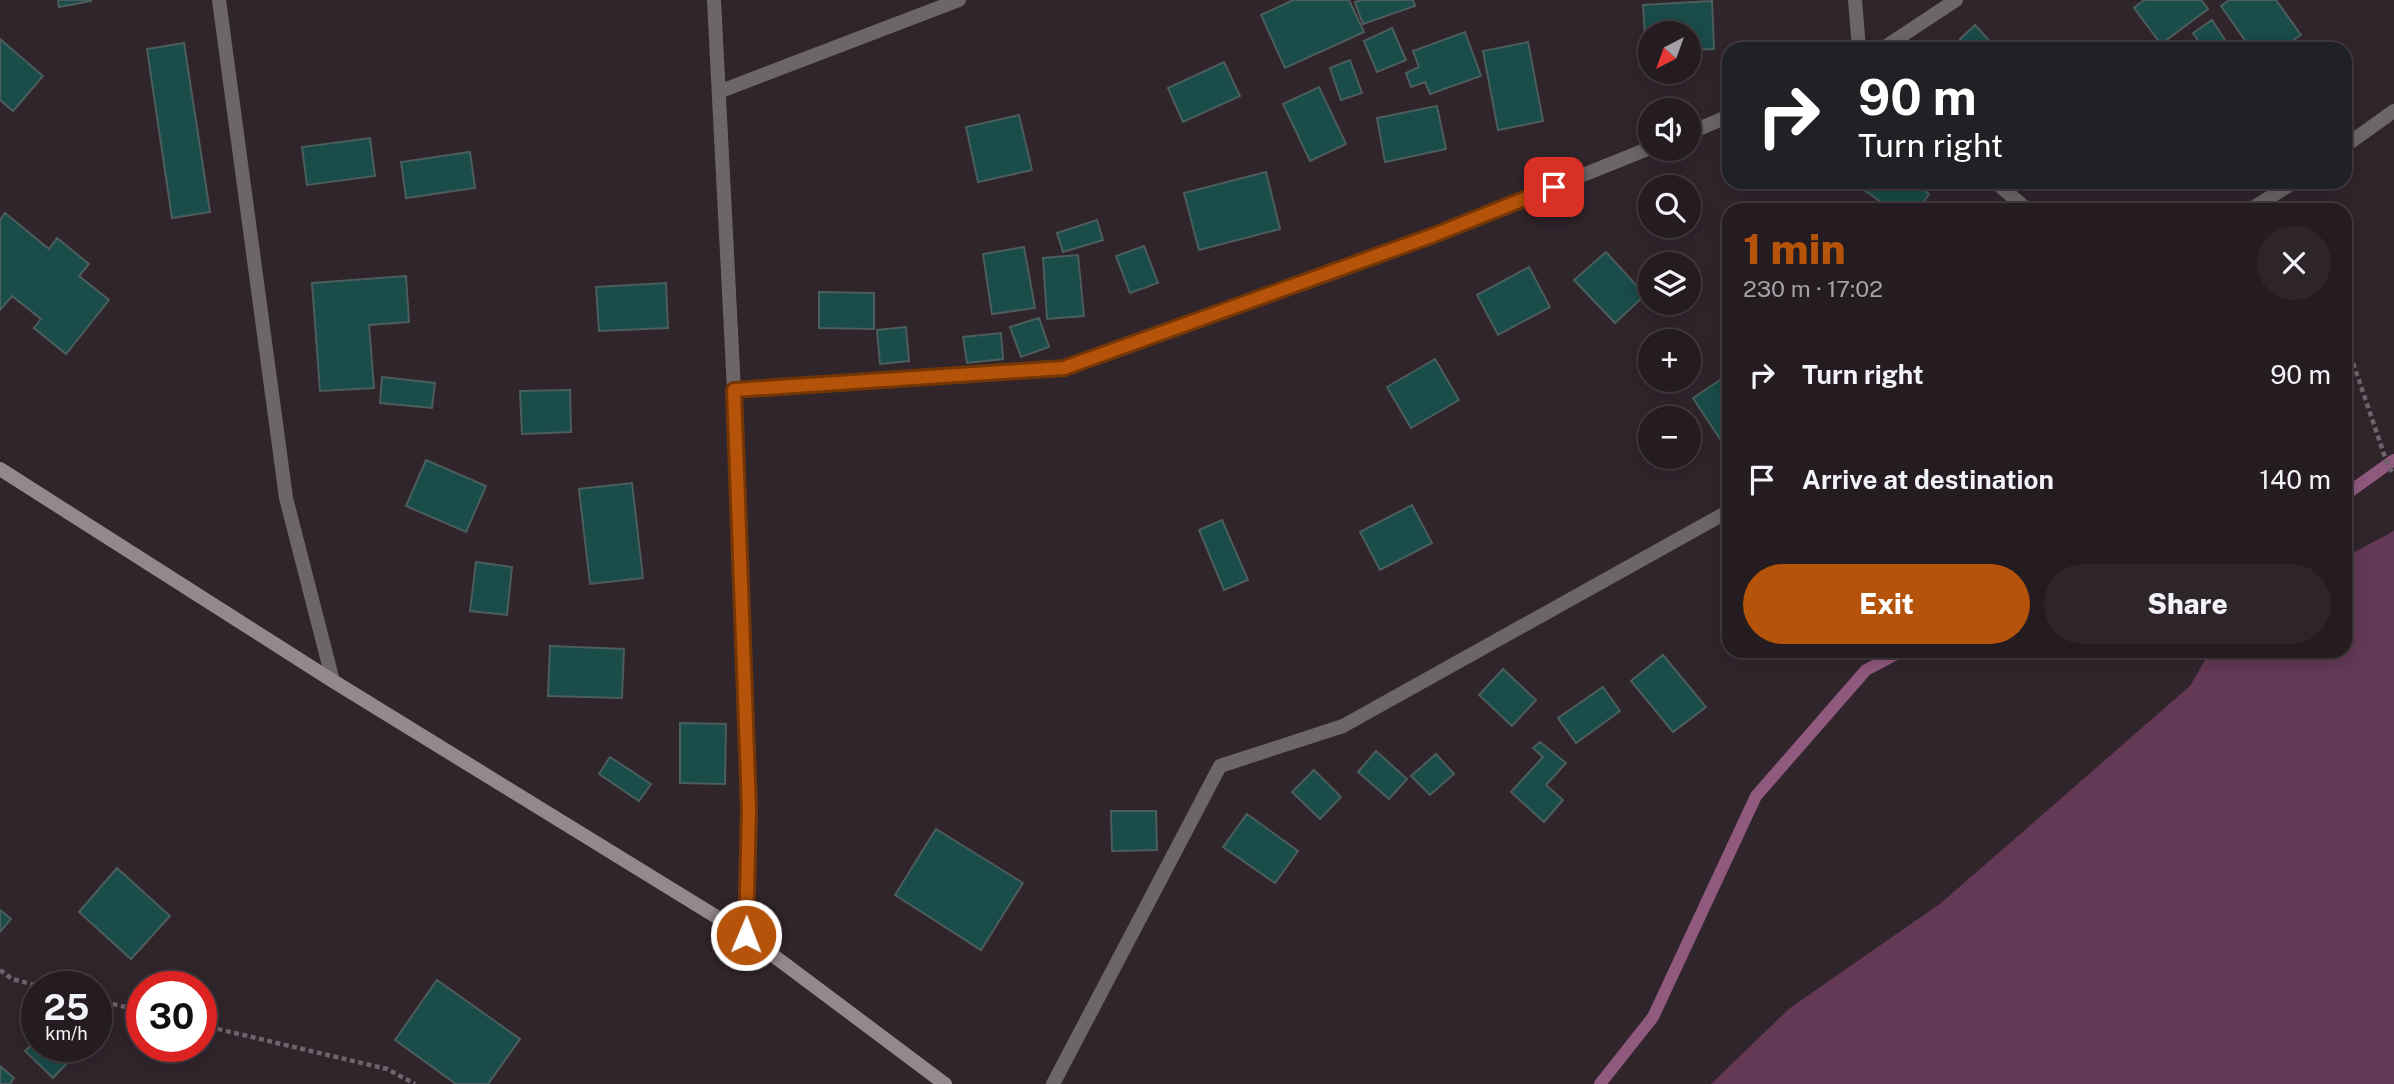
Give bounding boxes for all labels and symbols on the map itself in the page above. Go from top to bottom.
north arrow [1638,21,1701,84]
pin [1524,157,1584,217]
position arrow [709,898,783,972]
speed limit sign: 30 [126,971,217,1062]

